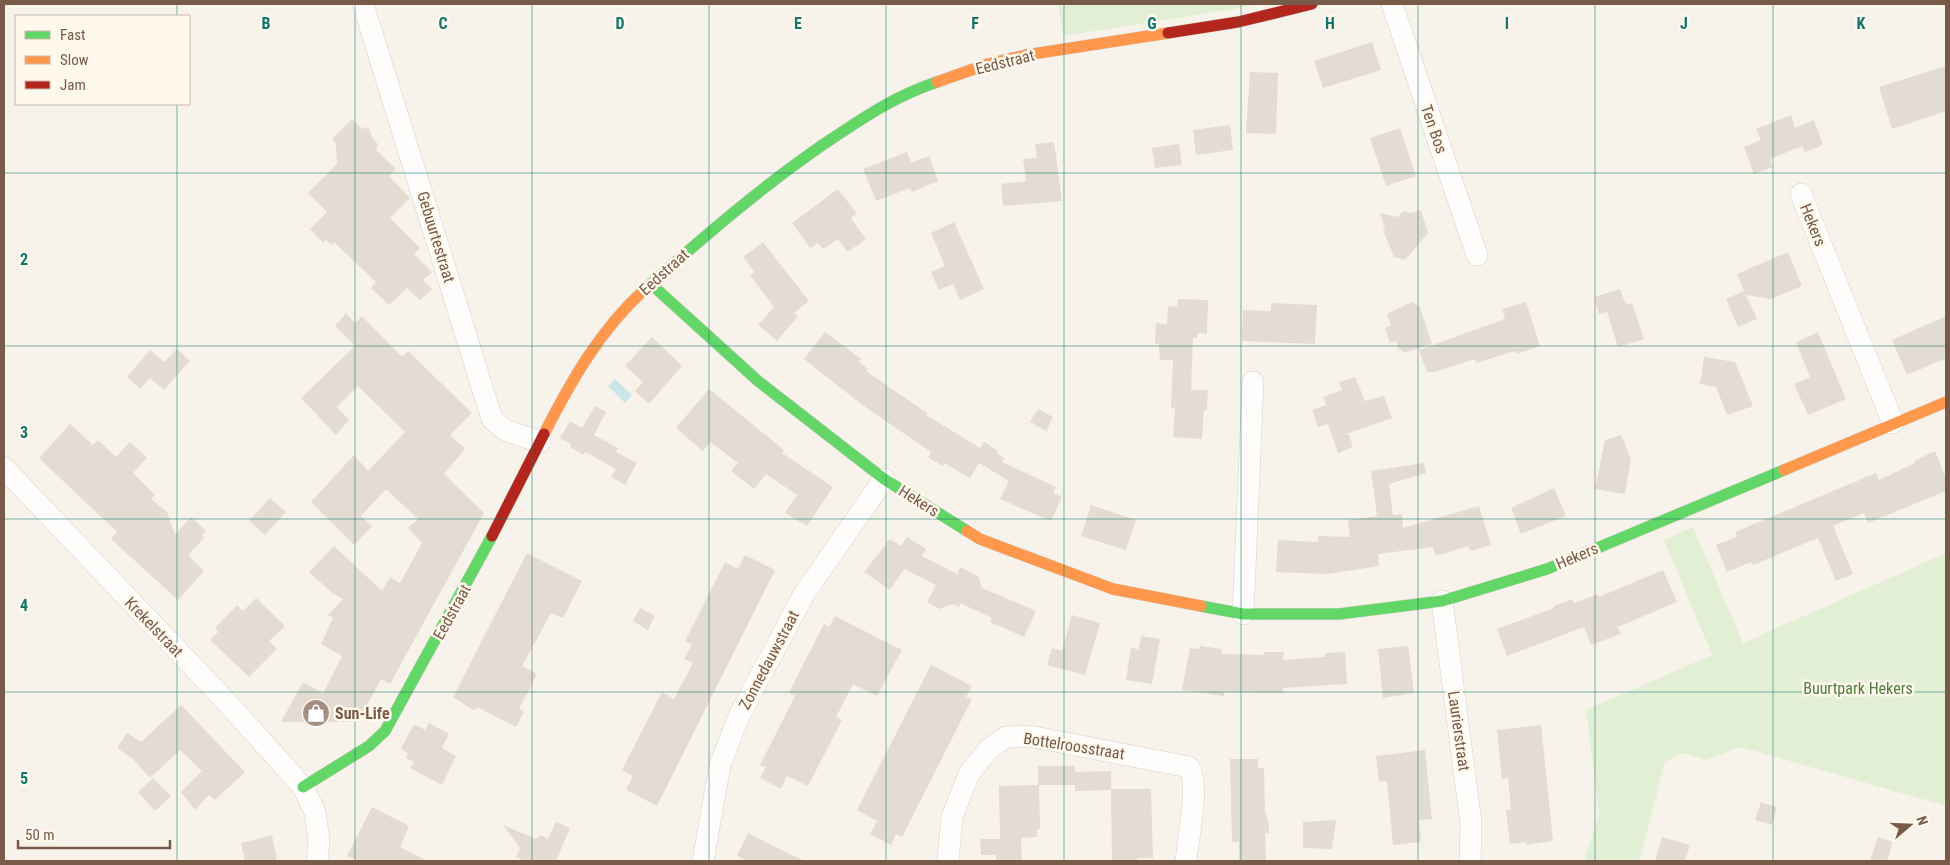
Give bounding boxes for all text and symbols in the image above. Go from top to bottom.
text: B [262,14,271,33]
text: C [438,14,448,33]
text: D [615,14,625,33]
text: E [794,14,802,33]
text: F [971,14,979,33]
text: G [1147,14,1157,33]
text: H [1325,14,1335,33]
text: I [1505,14,1509,33]
text: J [1680,14,1688,33]
text: K [1857,14,1866,33]
legend [15,15,190,105]
text: Fast [60,26,85,44]
street label: Eedstraat [974,45,1037,78]
text: Slow [60,51,89,69]
text: Jam [60,76,86,94]
street label: Ten Bos [1417,102,1451,156]
street label: Gebuurtestraat [413,189,459,285]
street label: Hekers [1796,201,1830,249]
street label: Eedstraat [635,245,693,299]
text: 2 [20,250,28,269]
text: 3 [20,423,28,442]
street label: Hekers [895,481,943,521]
street label: Hekers [1553,539,1601,573]
street label: Eedstraat [429,581,475,643]
street label: Krekelstraat [121,593,187,661]
text: 4 [20,596,28,615]
street label: Zonnedauwstraat [735,607,803,713]
park label: Buurtpark Hekers [1803,679,1913,698]
street label: Laurierstraat [1444,690,1474,772]
shop icon: Sun-Life [301,698,331,728]
place label: Sun-Life [335,704,390,723]
street label: Bottelroosstraat [1022,729,1126,763]
text: 5 [20,769,28,788]
north arrow [1885,800,1935,850]
text: N [1913,814,1931,827]
scale bar [18,818,170,850]
text: 50 m [25,826,55,844]

